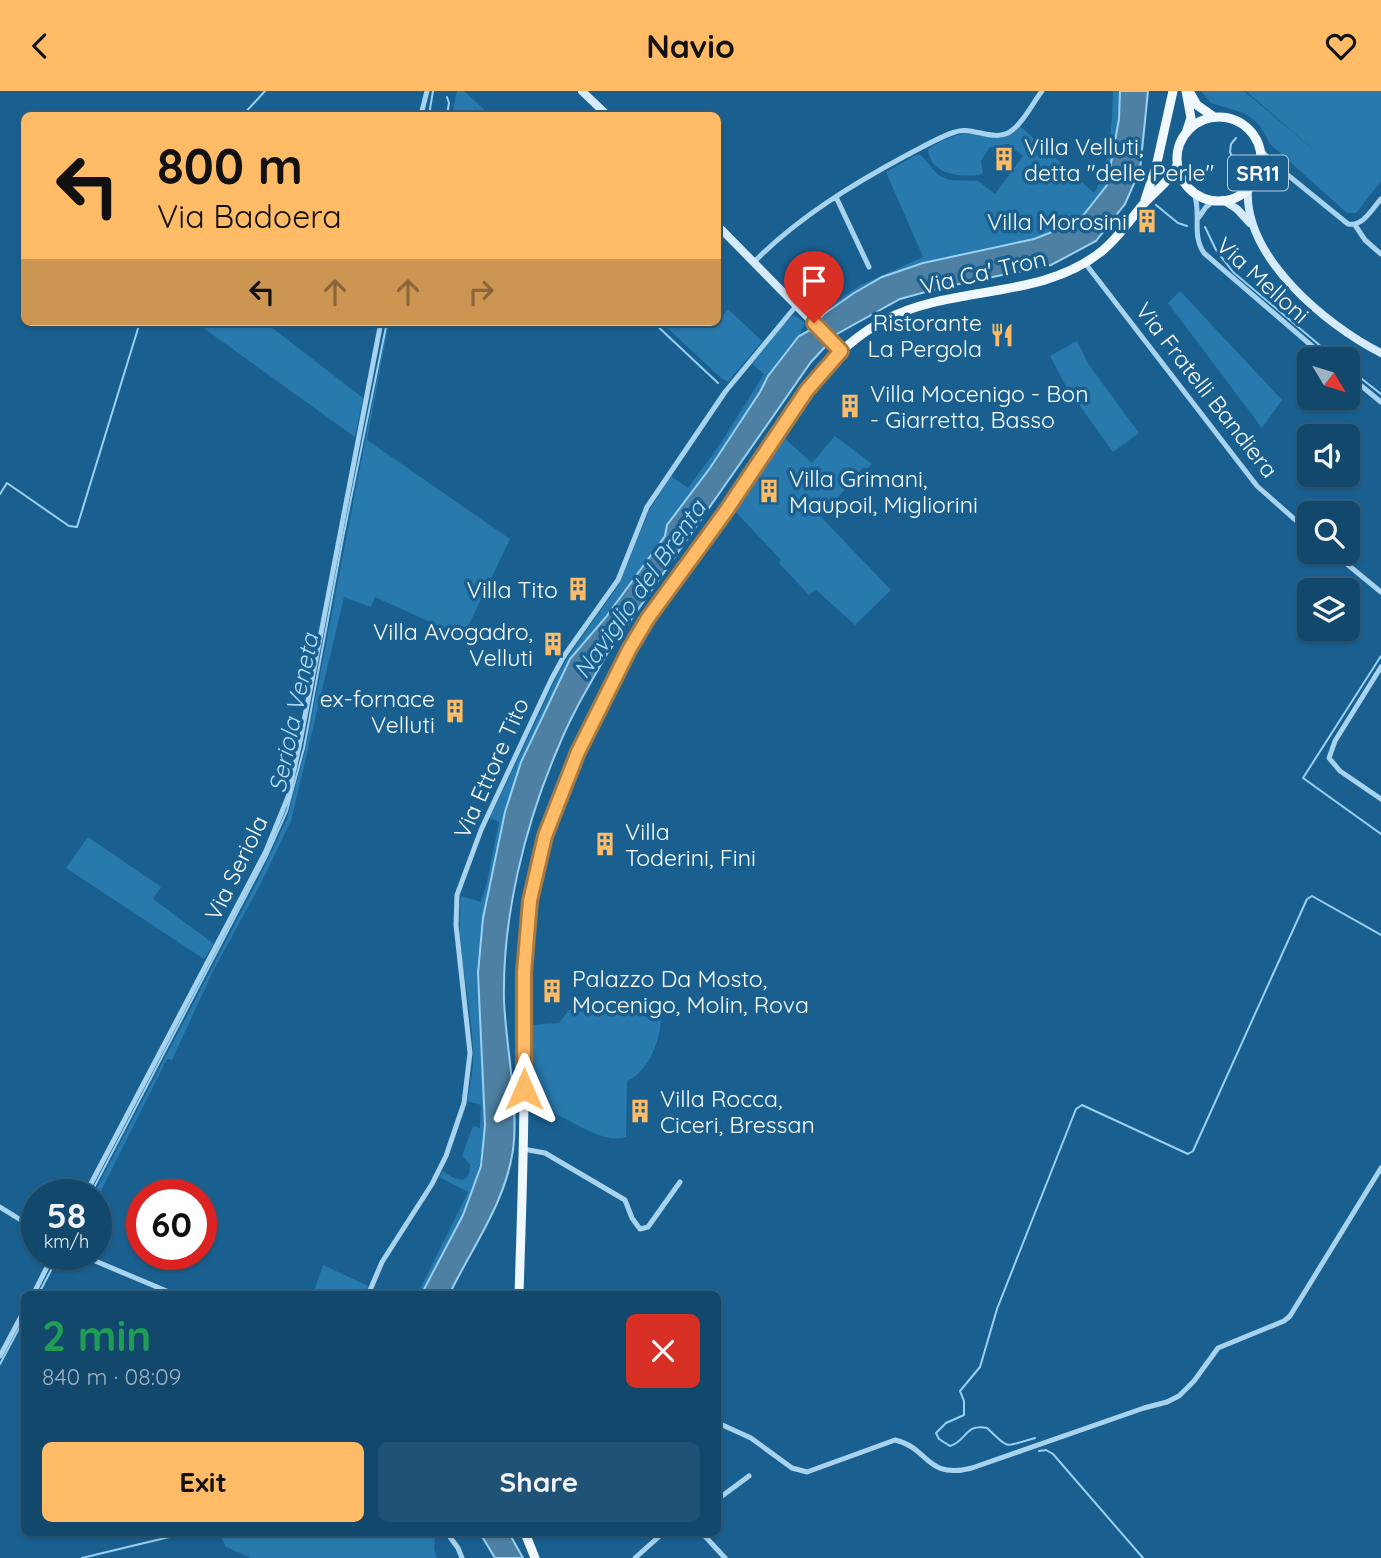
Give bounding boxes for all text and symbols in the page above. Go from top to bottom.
text: Navio [646,26,735,66]
icon: back [21,27,59,65]
icon: heart [1322,27,1360,65]
place label: Villa Velluti, detta "delle Perle" [1024,132,1214,187]
text: 800 m [157,135,303,196]
icon: left [42,140,133,231]
building icon: Villa Velluti, detta "delle Perle" [990,145,1018,173]
road number: SR11 [1228,155,1288,191]
text: Via Badoera [157,196,342,236]
place label: Villa Morosini [987,207,1127,236]
building icon: Villa Morosini [1133,207,1161,235]
street label: Via Melloni [1211,231,1315,329]
street label: Via Ca' Tron [917,243,1049,301]
pin [784,251,844,323]
icon: arrive [795,262,833,300]
icon: left [243,273,281,311]
icon: ahead [316,273,354,311]
icon: ahead [389,273,427,311]
icon: right [462,273,500,311]
street label: Via Fratelli Bandiera [1129,296,1285,484]
place label: Ristorante La Pergola [868,308,982,363]
restaurant icon: Ristorante La Pergola [988,321,1016,349]
north arrow [1297,347,1360,409]
map controls [1297,347,1360,641]
place label: Villa Mocenigo - Bon - Giarretta, Basso [870,379,1089,434]
building icon: Villa Mocenigo - Bon - Giarretta, Basso [836,392,864,420]
button: sound [1297,424,1360,487]
place label: Villa Grimani, Maupoil, Migliorini [789,464,978,519]
building icon: Villa Grimani, Maupoil, Migliorini [755,477,783,505]
water label: Naviglio del Brenta [566,493,713,684]
button: search [1297,501,1360,564]
place label: Villa Tito [467,575,558,604]
building icon: Villa Tito [564,575,592,603]
button: layers [1297,578,1360,641]
place label: Villa Avogadro, Velluti [373,617,533,672]
water label: Seriola Veneta [262,629,325,795]
building icon: Villa Avogadro, Velluti [539,630,567,658]
place label: ex-fornace Velluti [320,684,435,739]
street label: Via Ettore Tito [447,693,535,843]
building icon: ex-fornace Velluti [441,697,469,725]
street label: Via Seriola [198,811,274,925]
place label: Villa Toderini, Fini [625,817,756,872]
building icon: Villa Toderini, Fini [591,830,619,858]
place label: Palazzo Da Mosto, Mocenigo, Molin, Rova [572,964,809,1019]
building icon: Palazzo Da Mosto, Mocenigo, Molin, Rova [538,977,566,1005]
position arrow [487,1052,561,1126]
place label: Villa Rocca, Ciceri, Bressan [660,1084,815,1139]
building icon: Villa Rocca, Ciceri, Bressan [626,1097,654,1125]
speed limit sign: 60 [126,1179,217,1270]
text: 58 [47,1193,86,1237]
text: km/h [44,1230,89,1253]
text: 2 min [42,1309,151,1362]
button: close [626,1314,700,1388]
text: 840 m · 08:09 [42,1362,181,1391]
button: Exit [42,1442,364,1522]
button: Share [378,1442,700,1522]

